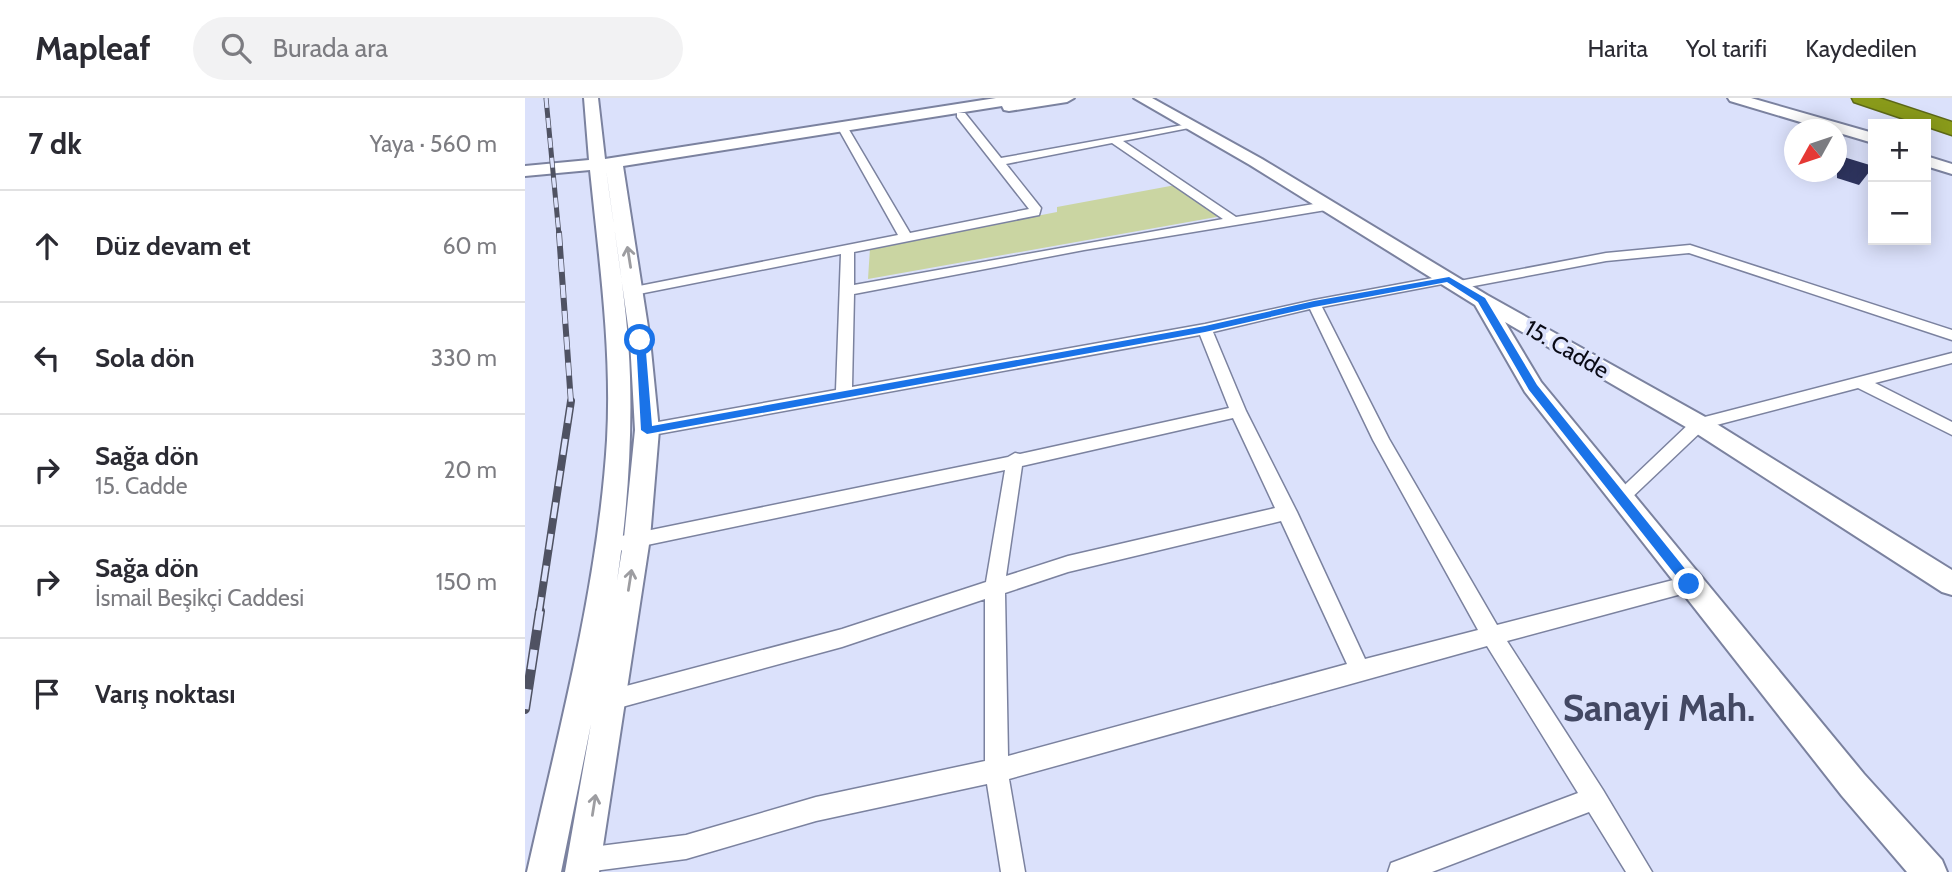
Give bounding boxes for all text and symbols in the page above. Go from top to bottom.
search box [193,17,683,80]
text: Mapleaf [35,28,151,68]
icon: search [217,29,255,67]
text: Burada ara [273,32,388,64]
text: Harita [1588,34,1648,63]
text: Yol tarifi [1686,34,1767,63]
text: Kaydedilen [1805,34,1917,63]
north arrow [1784,119,1847,182]
map controls [1868,119,1931,245]
button: + [1868,119,1931,182]
text: 7 dk [28,125,82,162]
text: Yaya · 560 m [370,130,497,158]
button: − [1868,182,1931,245]
icon: ahead [28,227,66,265]
text: Düz devam et [95,230,251,262]
text: 60 m [443,232,497,260]
one-way arrow [622,246,635,269]
street label: 15. Cadde [1520,314,1614,384]
route start [624,324,655,355]
icon: left [28,339,66,377]
text: Sola dön [95,342,195,374]
text: 330 m [431,344,497,372]
text: Sağa dön [95,440,199,472]
icon: right [28,451,66,489]
text: 20 m [444,456,497,484]
text: 15. Cadde [95,472,187,500]
text: Sağa dön [95,552,199,584]
icon: right [28,563,66,601]
text: 150 m [436,568,497,596]
route end [1673,568,1704,599]
one-way arrow [624,569,637,592]
text: İsmail Beşikçi Caddesi [95,584,304,612]
icon: arrive [28,675,66,713]
text: Varış noktası [95,678,236,710]
district label: Sanayi Mah. [1563,685,1755,730]
one-way arrow [588,794,601,817]

